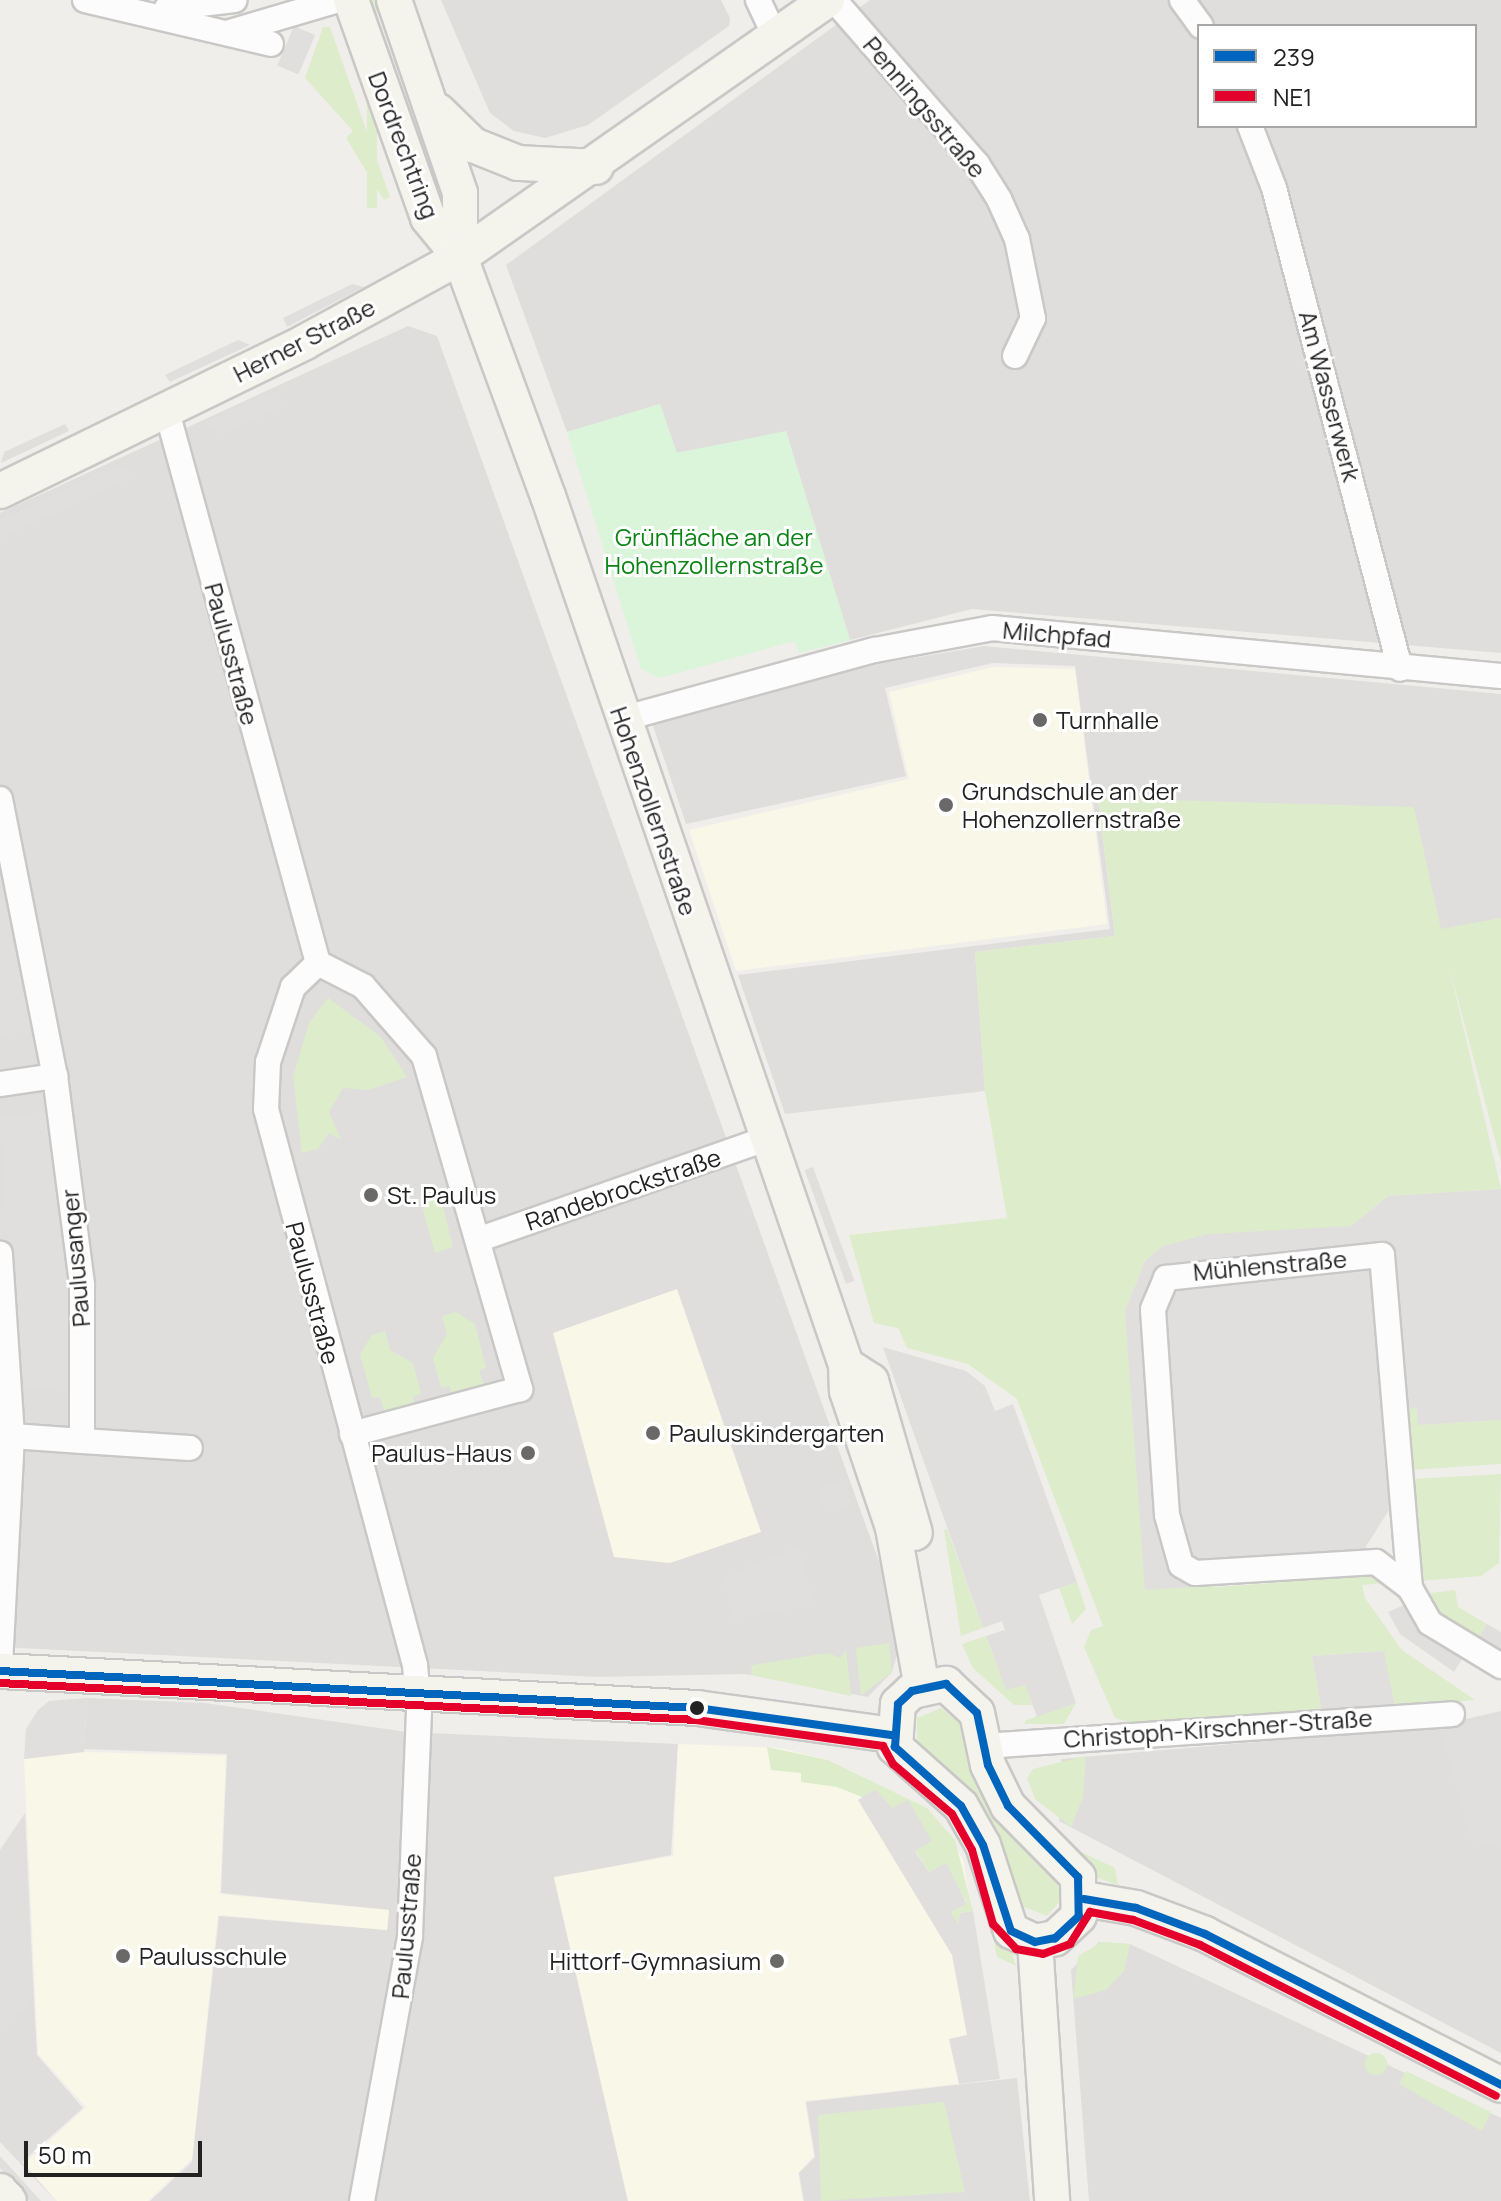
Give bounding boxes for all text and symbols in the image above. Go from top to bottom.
legend [1197,24,1477,128]
street label: Penningsstraße [858,31,992,183]
text: 239 [1273,40,1315,73]
street label: Dordrechtring [363,67,445,223]
text: NE1 [1273,80,1312,113]
street label: Herner Straße [228,292,380,388]
street label: Am Wasserwerk [1293,308,1367,484]
park label: Grünfläche an der Hohenzollernstraße [605,523,823,579]
street label: Paulusstraße [199,580,265,728]
street label: Milchpfad [1002,615,1112,653]
street label: Hohenzollernstraße [605,703,703,919]
place label: Turnhalle [1056,706,1159,734]
marker: Turnhalle [1031,711,1049,729]
place label: Grundschule an der Hohenzollernstraße [962,777,1181,833]
marker: Grundschule an der Hohenzollernstraße [937,796,955,814]
street label: Randebrockstraße [522,1142,724,1236]
place label: St. Paulus [387,1181,496,1209]
marker: St. Paulus [362,1186,380,1204]
street label: Paulusanger [55,1188,95,1328]
street label: Paulusstraße [280,1219,346,1367]
street label: Mühlenstraße [1192,1244,1348,1286]
place label: Pauluskindergarten [669,1419,884,1447]
marker: Pauluskindergarten [644,1424,662,1442]
place label: Paulus-Haus [371,1439,512,1467]
marker: Paulus-Haus [519,1444,537,1462]
unlabelled marker [689,1700,705,1716]
street label: Christoph-Kirschner-Straße [1063,1703,1373,1753]
street label: Paulusstraße [385,1852,427,2000]
place label: Paulusschule [139,1942,287,1970]
marker: Paulusschule [114,1947,132,1965]
place label: Hittorf-Gymnasium [549,1947,761,1975]
marker: Hittorf-Gymnasium [768,1952,786,1970]
scale bar [28,2125,206,2175]
text: 50 m [38,2138,92,2171]

